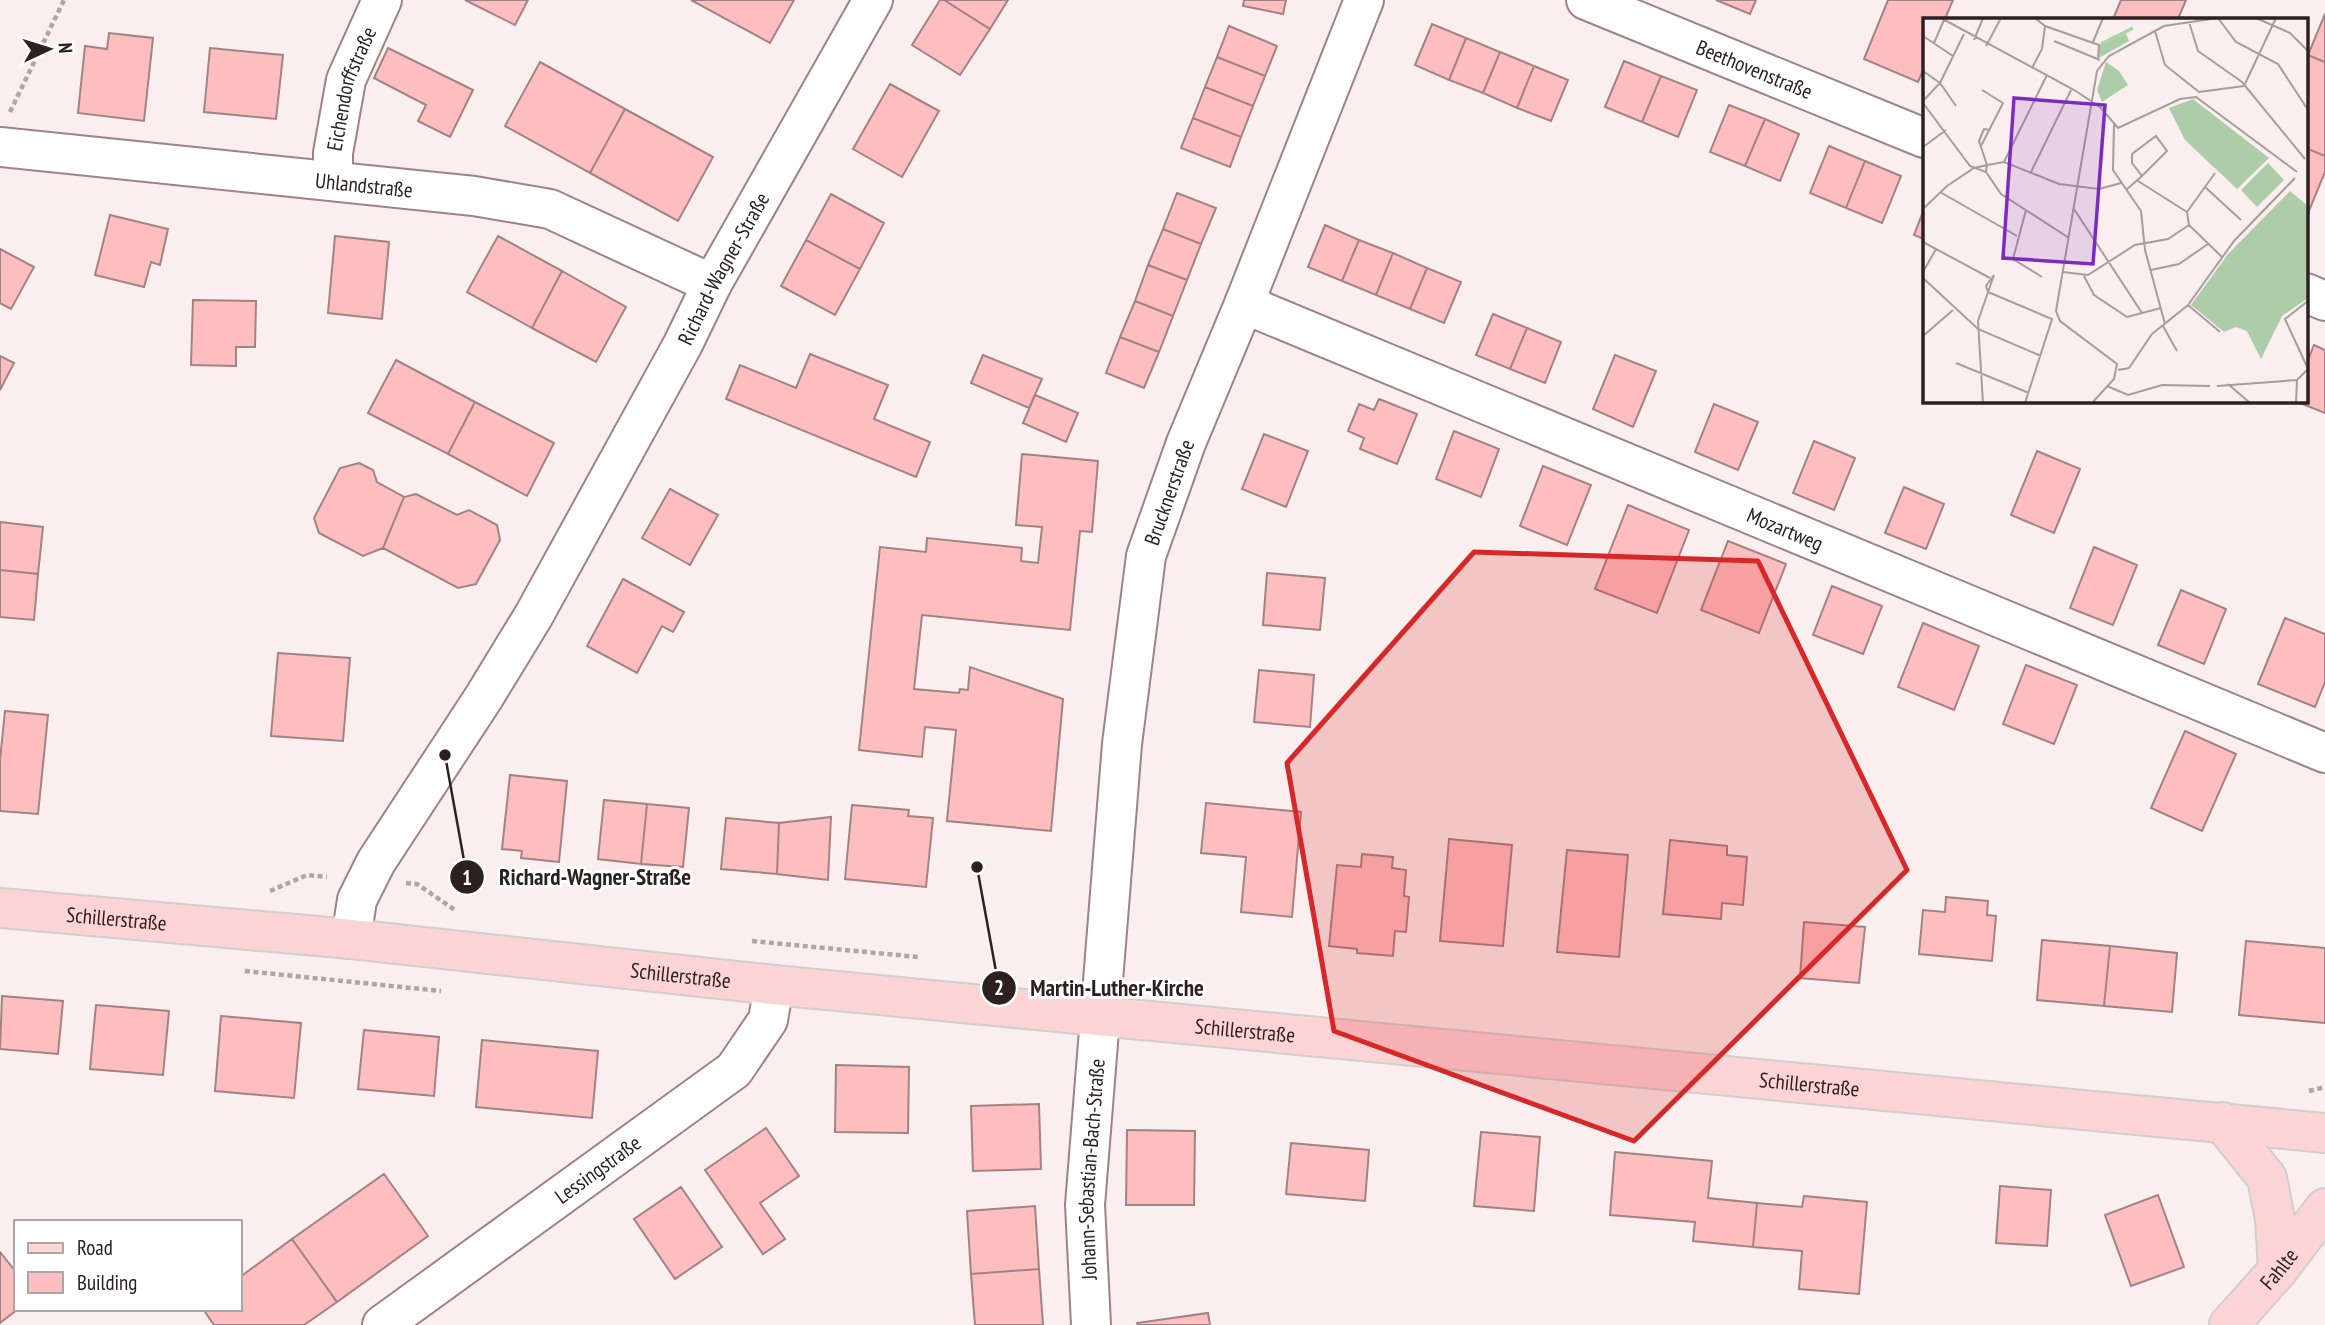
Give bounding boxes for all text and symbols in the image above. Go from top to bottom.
north arrow [14,14,84,84]
inset map [1923,18,2308,402]
street label: Eichendorffstraße [320,22,382,153]
street label: Beethovenstraße [1692,33,1817,105]
text: N [54,42,78,54]
street label: Uhlandstraße [314,166,414,203]
street label: Richard-Wagner-Straße [671,187,775,349]
street label: Brucknerstraße [1138,436,1200,548]
street label: Mozartweg [1743,501,1827,557]
callout: Richard-Wagner-Straße [450,855,705,899]
text: Richard-Wagner-Straße [499,862,691,891]
text: 1 [462,864,472,891]
street label: Schillerstraße [65,900,168,936]
street label: Schillerstraße [629,956,732,994]
callout: Martin-Luther-Kirche [982,966,1218,1010]
text: Martin-Luther-Kirche [1030,973,1204,1002]
text: 2 [994,974,1004,1001]
street label: Schillerstraße [1194,1012,1296,1048]
street label: Johann-Sebastian-Bach-Straße [1071,1058,1110,1282]
street label: Schillerstraße [1758,1066,1861,1102]
street label: Lessingstraße [549,1129,646,1209]
legend [14,1220,242,1311]
text: Road [77,1234,113,1261]
street label: Fahlte [2254,1243,2303,1295]
text: Building [77,1269,137,1296]

